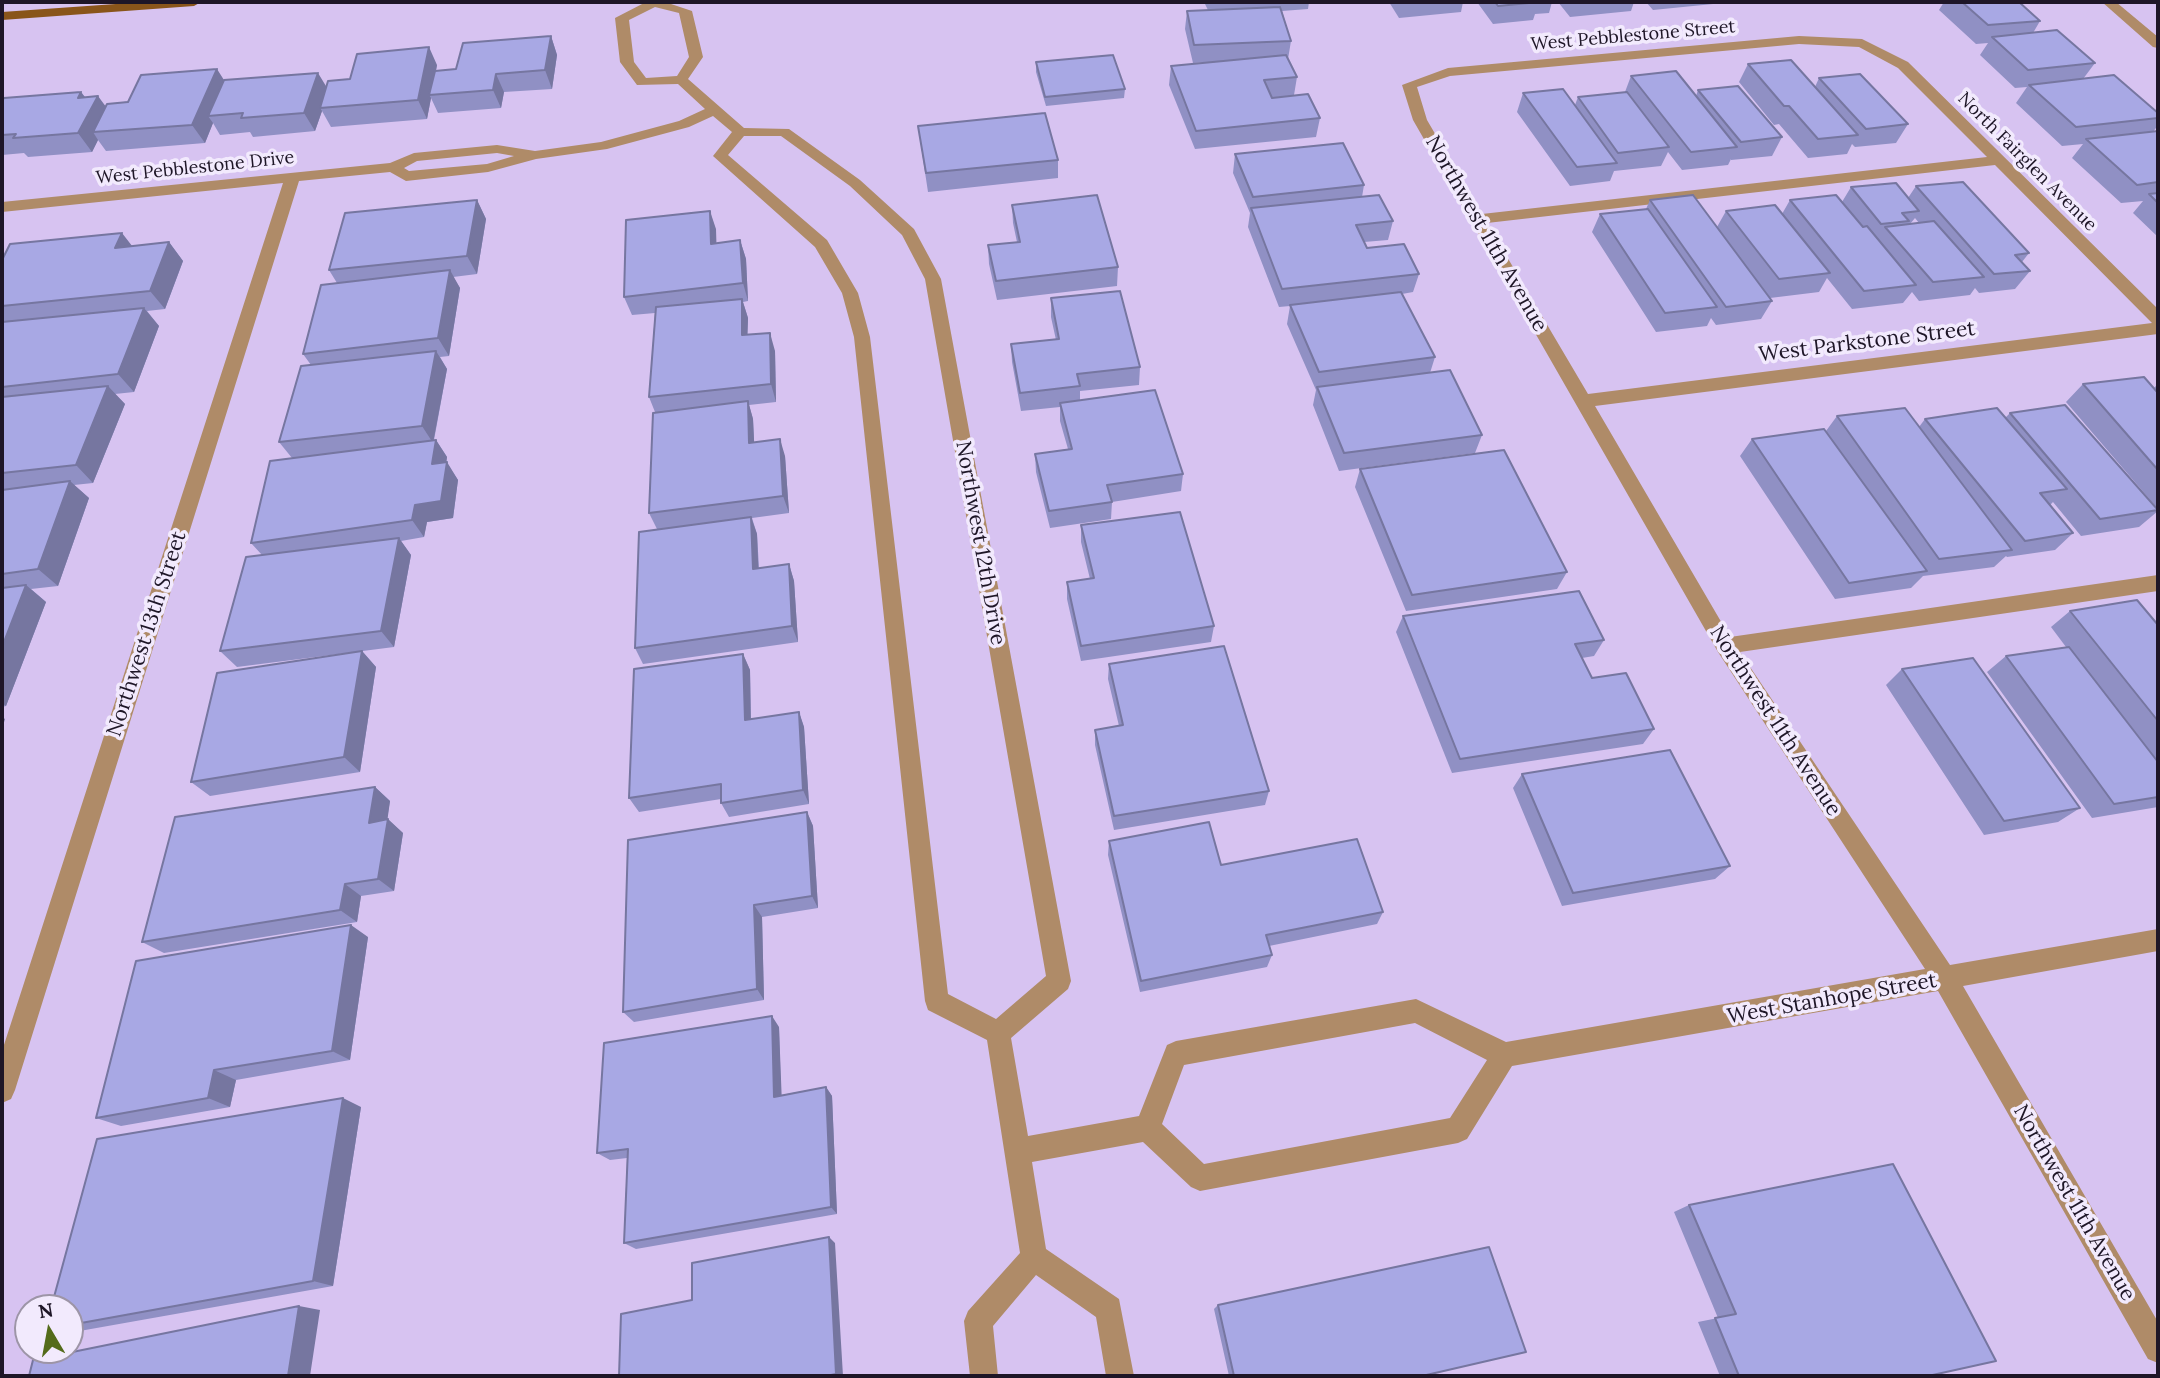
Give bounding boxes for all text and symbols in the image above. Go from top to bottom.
street label: West Pebblestone Street [1530,16,1736,56]
street label: North Fairglen Avenue [1953,88,2101,236]
street label: Northwest 11th Avenue [1420,132,1552,336]
street label: West Pebblestone Drive [95,147,295,189]
street label: West Parkstone Street [1757,316,1977,368]
street label: Northwest 12th Drive [950,439,1010,647]
street label: Northwest 13th Street [102,528,192,740]
street label: Northwest 11th Avenue [1704,621,1846,821]
street label: West Stanhope Street [1725,968,1939,1030]
street label: Northwest 11th Avenue [2008,1101,2140,1305]
north arrow [14,1294,84,1364]
text: N [36,1297,55,1323]

